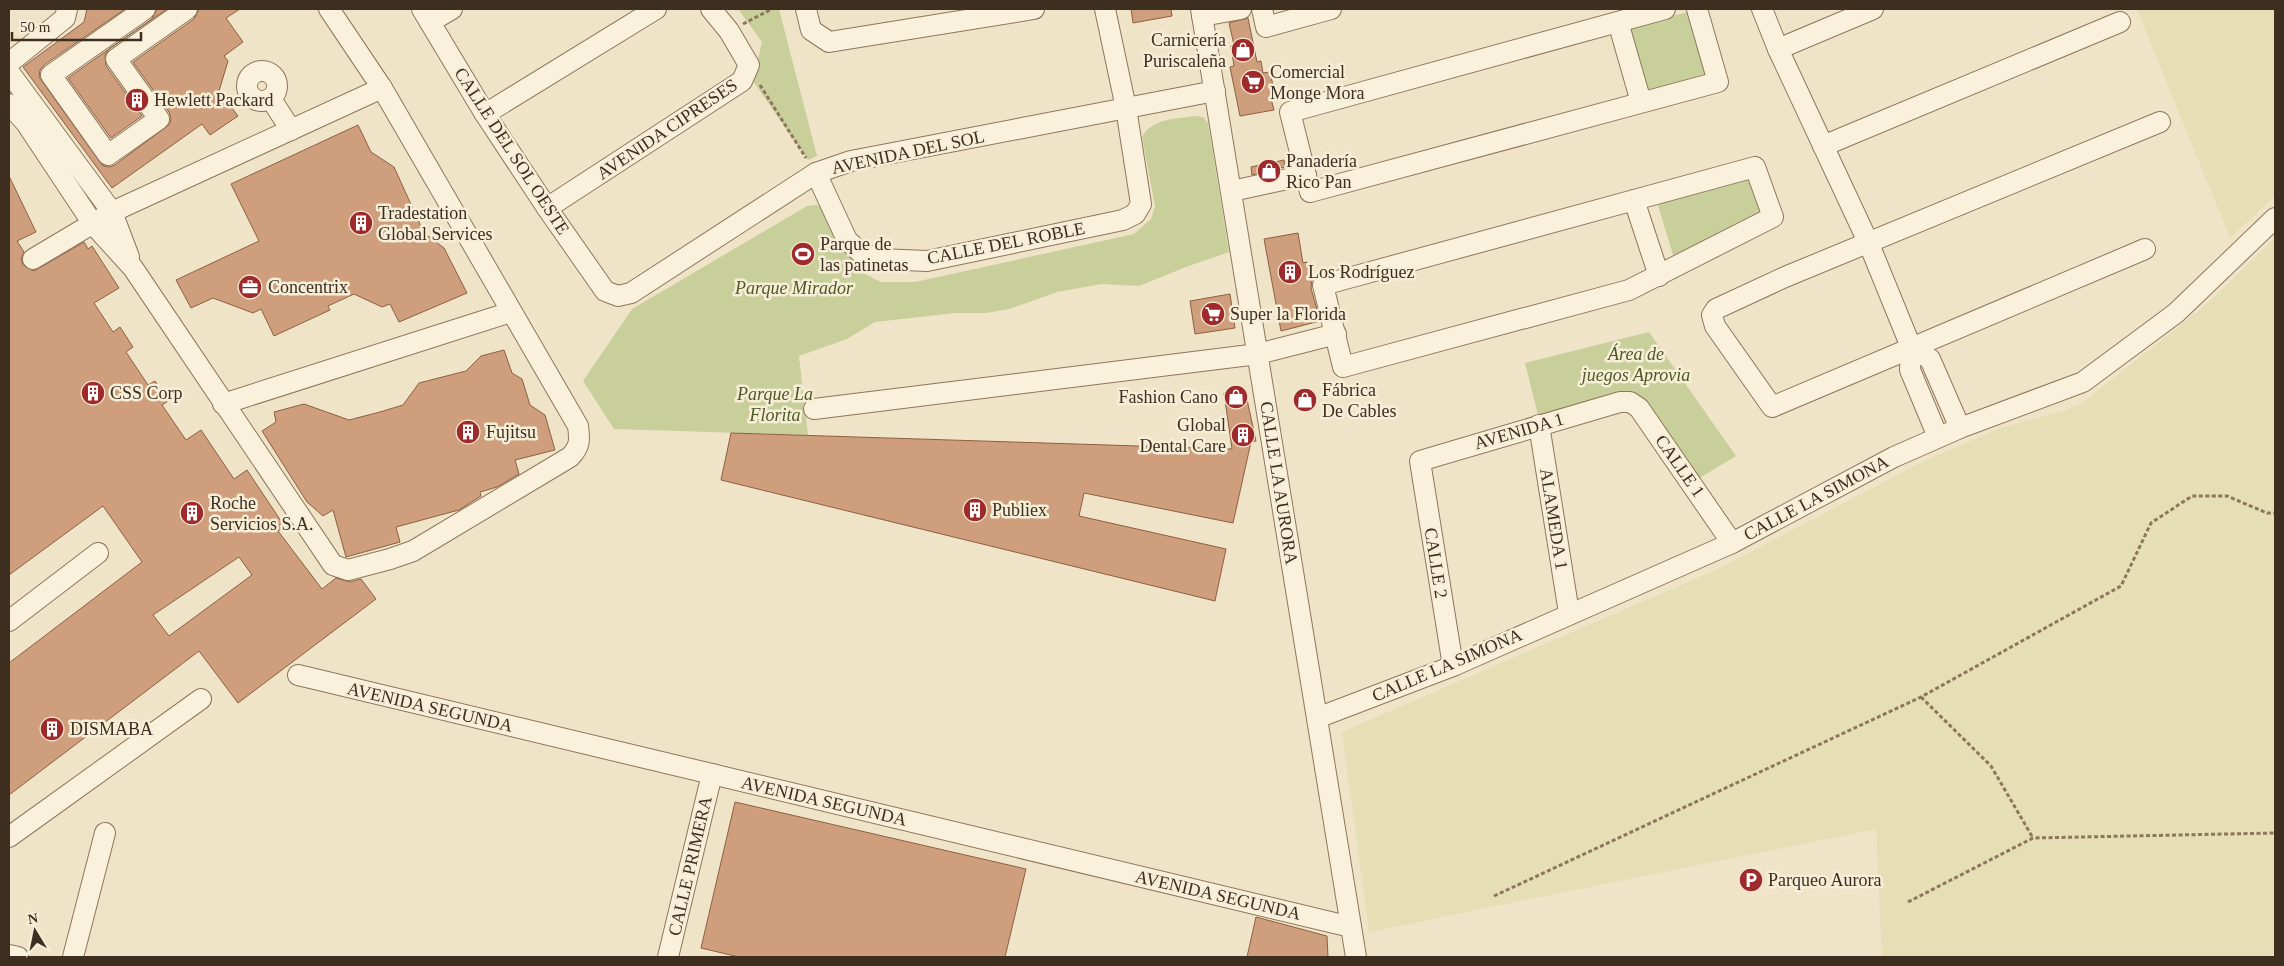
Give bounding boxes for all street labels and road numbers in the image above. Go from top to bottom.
street label: CALLE DEL SOL OESTE [450,64,574,238]
street label: AVENIDA CIPRESES [593,75,741,183]
street label: AVENIDA DEL SOL [830,126,986,178]
street label: CALLE DEL ROBLE [925,218,1087,268]
street label: CALLE LA AURORA [1256,400,1302,566]
street label: AVENIDA 1 [1472,409,1566,453]
street label: CALLE 1 [1651,431,1709,501]
street label: CALLE LA SIMONA [1740,451,1892,545]
street label: ALAMEDA 1 [1536,467,1572,571]
street label: CALLE 2 [1421,526,1451,600]
street label: CALLE LA SIMONA [1369,624,1525,706]
street label: AVENIDA SEGUNDA [345,678,515,736]
street label: AVENIDA SEGUNDA [739,772,909,830]
street label: CALLE PRIMERA [664,794,716,938]
street label: AVENIDA SEGUNDA [1133,866,1303,924]

